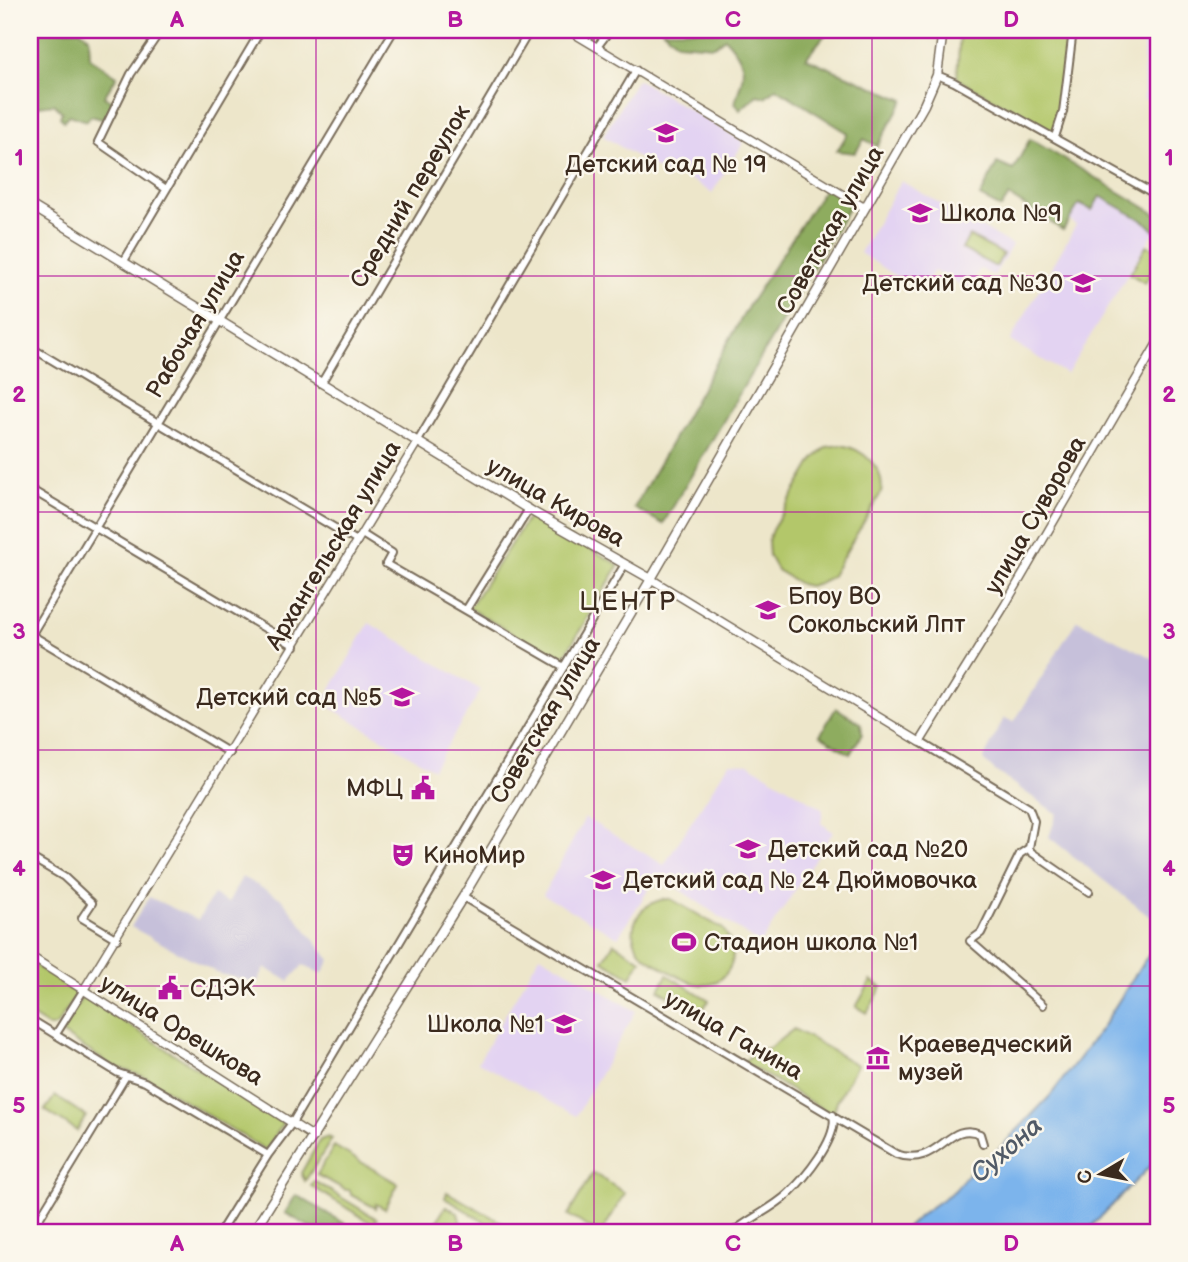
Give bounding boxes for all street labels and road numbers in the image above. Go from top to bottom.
street label: Средний переулок [344,99,477,293]
street label: Советская улица [770,141,890,320]
street label: Рабочая улица [140,245,251,404]
street label: улица Суворова [978,431,1093,600]
street label: Архангельская улица [259,435,407,656]
street label: улица Кирова [482,451,630,554]
street label: Советская улица [484,631,607,809]
street label: улица Орешкова [95,969,269,1092]
street label: улица Ганина [659,984,808,1087]

